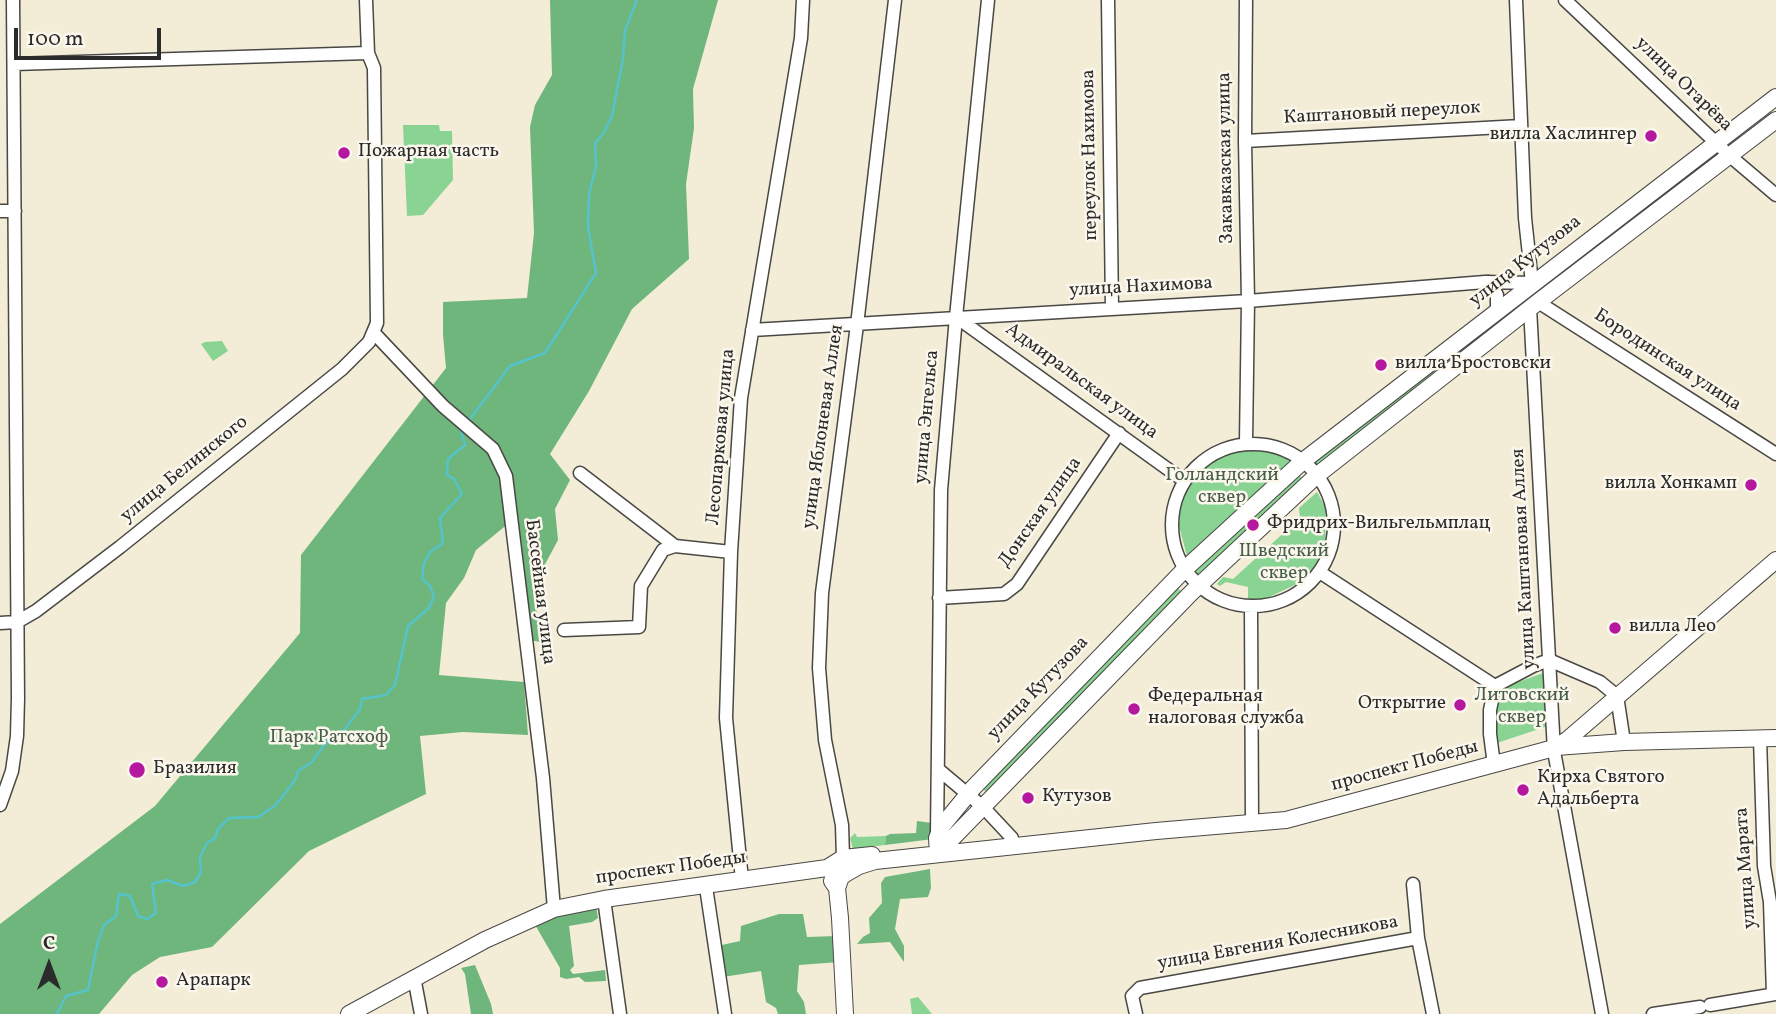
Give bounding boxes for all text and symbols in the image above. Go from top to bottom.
scale bar [18,14,164,58]
text: 100 m [27,25,84,54]
street label: улица Огарёва [1629,33,1737,137]
street label: переулок Нахимова [1078,69,1104,241]
street label: Закавказская улица [1214,72,1240,244]
street label: Каштановый переулок [1283,97,1481,131]
place label: вилла Хаслингер [1490,125,1637,147]
marker: вилла Хаслингер [1643,128,1659,144]
place label: Пожарная часть [358,142,499,164]
marker: Пожарная часть [336,145,352,161]
street label: улица Кутузова [1465,211,1587,313]
street label: улица Нахимова [1069,273,1213,303]
street label: Бородинская улица [1589,305,1745,417]
street label: Адмиральская улица [1000,319,1162,445]
street label: улица Яблоневая Аллея [798,323,850,531]
street label: Лесопарковая улица [703,348,741,526]
street label: улица Энгельса [911,349,945,485]
place label: вилла Бростовски [1395,354,1551,376]
marker: вилла Бростовски [1373,357,1389,373]
street label: улица Белинского [117,412,253,528]
street label: улица Каштановая Аллея [1508,448,1542,670]
street label: Донская улица [994,453,1088,573]
park label: Голландский сквер [1165,466,1279,510]
place label: вилла Хонкамп [1605,474,1737,496]
marker: вилла Хонкамп [1743,477,1759,493]
place label: Фридрих-Вильгельмплац [1267,514,1490,536]
marker: Фридрих-Вильгельмплац [1245,517,1261,533]
street label: Бассейная улица [519,518,559,666]
park label: Шведский сквер [1239,542,1329,586]
place label: вилла Лео [1629,617,1716,639]
marker: вилла Лео [1607,620,1623,636]
street label: улица Кутузова [984,632,1094,746]
park label: Литовский сквер [1474,686,1570,730]
place label: Федеральная налоговая служба [1148,687,1304,731]
place label: Открытие [1358,694,1446,716]
marker: Открытие [1452,697,1468,713]
marker: Федеральная налоговая служба [1126,701,1142,717]
park label: Парк Ратсхоф [270,728,388,750]
street label: проспект Победы [1329,736,1481,798]
place label: Бразилия [153,759,237,781]
marker: Бразилия [127,760,147,780]
place label: Кирха Святого Адальберта [1537,768,1665,812]
marker: Кирха Святого Адальберта [1515,782,1531,798]
place label: Кутузов [1042,787,1112,809]
marker: Кутузов [1020,790,1036,806]
street label: улица Марата [1731,806,1763,930]
street label: проспект Победы [594,847,748,891]
street label: улица Евгения Колесникова [1156,912,1400,976]
north arrow [14,930,84,1000]
text: С [43,931,55,957]
place label: Арапарк [176,971,251,993]
marker: Арапарк [154,974,170,990]

